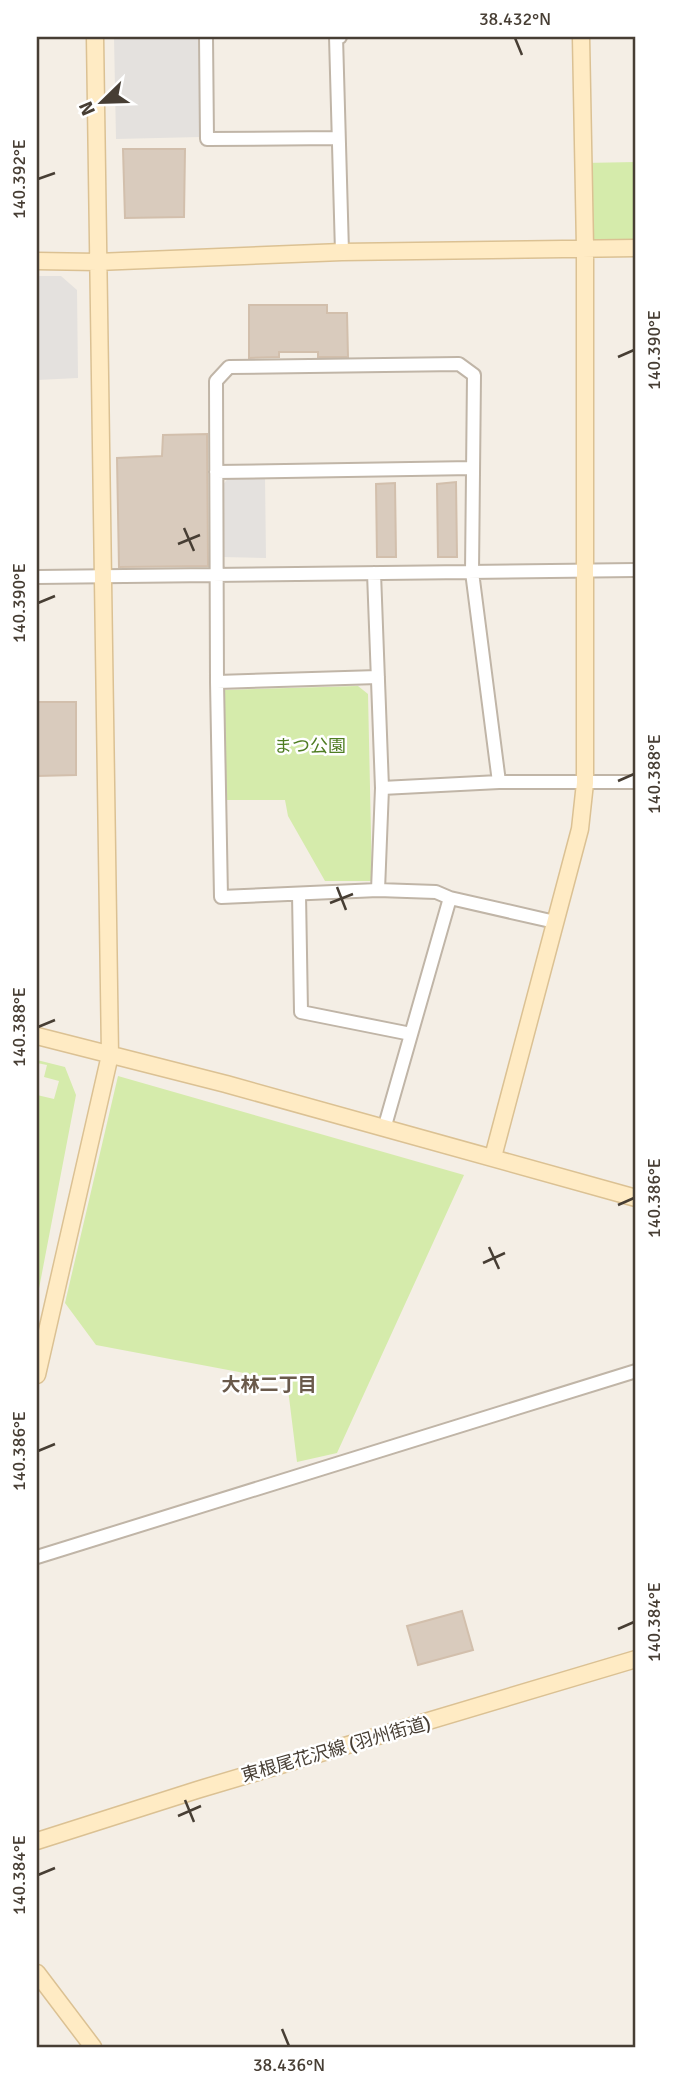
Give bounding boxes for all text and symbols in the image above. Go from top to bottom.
text: 38.432°N [479,8,551,30]
north arrow [66,66,136,136]
text: N [74,97,101,119]
text: 140.392°E [8,139,30,219]
text: 140.390°E [643,310,665,390]
text: 140.390°E [8,563,30,643]
text: 140.388°E [643,734,665,814]
park label: まつ公園 [274,735,346,757]
text: 140.388°E [8,987,30,1067]
text: 140.386°E [643,1158,665,1238]
district label: 大林二丁目 [221,1373,317,1397]
text: 140.386°E [8,1411,30,1491]
text: 140.384°E [643,1582,665,1662]
street label: 東根尾花沢線 (羽州街道) [239,1711,433,1787]
text: 140.384°E [8,1835,30,1915]
text: 38.436°N [253,2054,325,2076]

